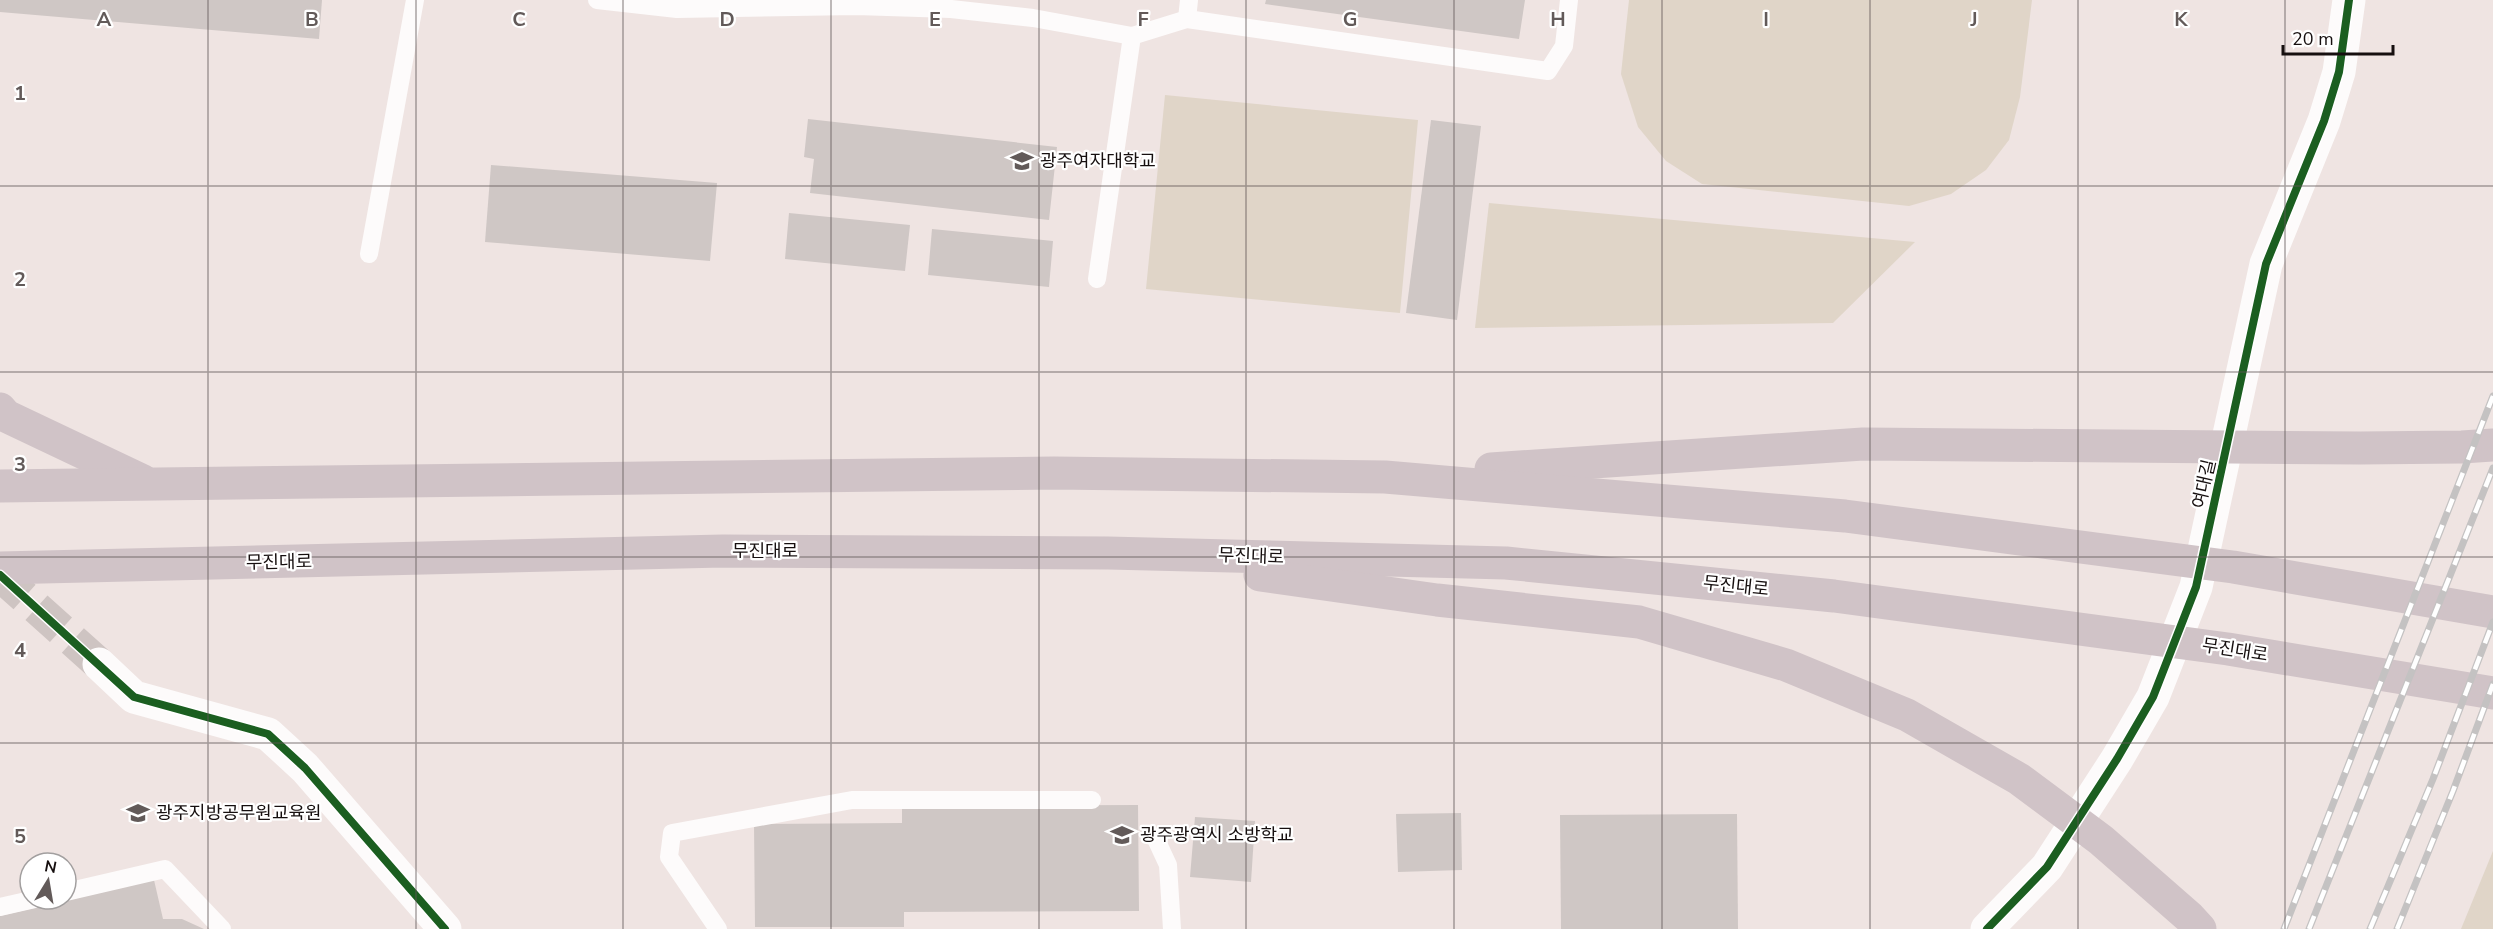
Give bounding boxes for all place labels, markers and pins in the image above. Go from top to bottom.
school or university icon: 광주여자대학교 [1009,148,1035,174]
place label: 광주여자대학교 [1040,149,1156,173]
school or university icon: 광주지방공무원교육원 [125,800,151,826]
place label: 광주지방공무원교육원 [156,801,322,825]
school or university icon: 광주광역시 소방학교 [1109,822,1135,848]
place label: 광주광역시 소방학교 [1140,823,1294,847]

